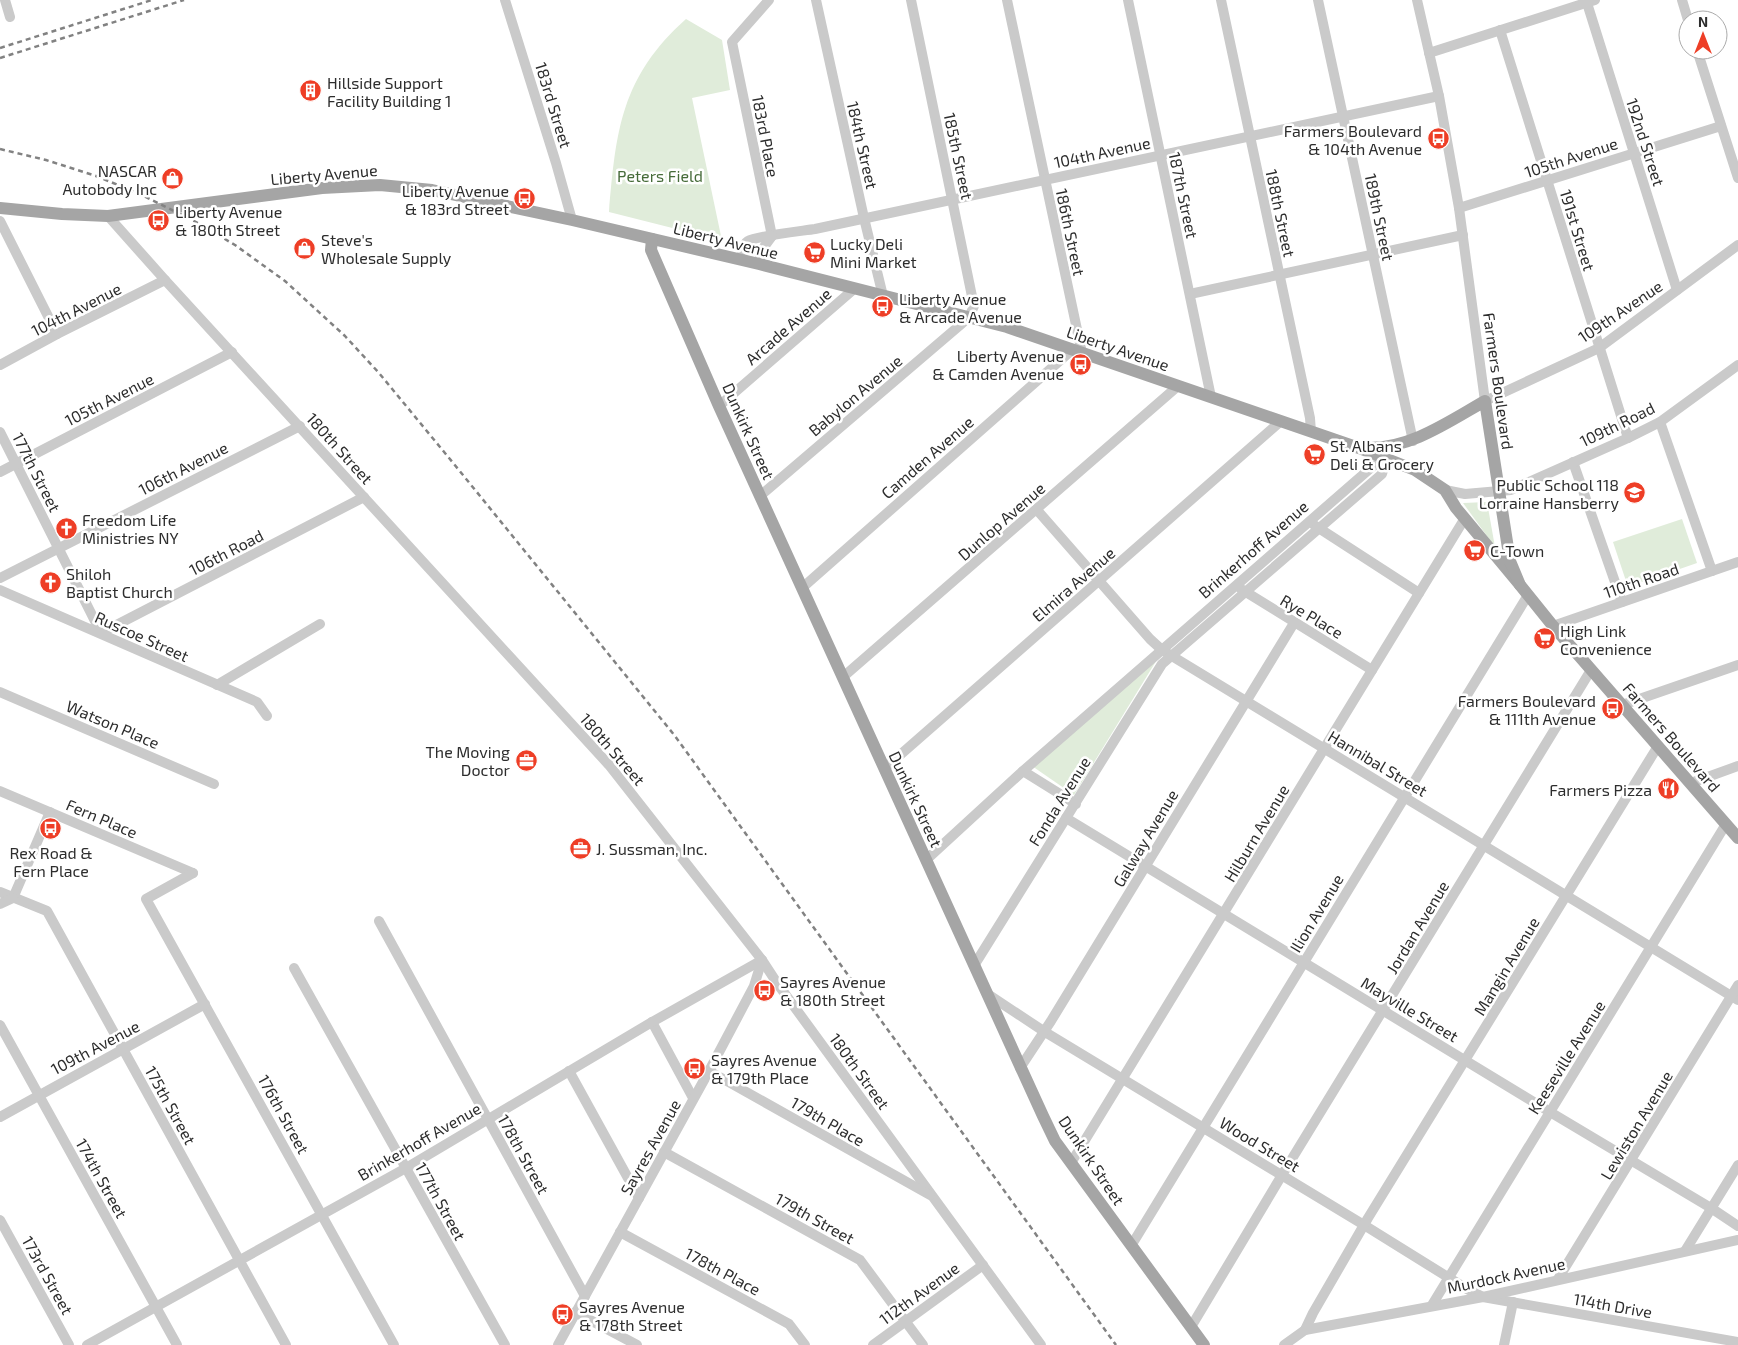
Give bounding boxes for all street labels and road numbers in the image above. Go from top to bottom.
street label: 183rd Street [532,60,576,150]
street label: 183rd Place [749,93,783,179]
street label: 192nd Street [1623,96,1669,188]
street label: 184th Street [844,99,882,191]
street label: 185th Street [941,111,977,201]
street label: 104th Avenue [1052,133,1152,171]
street label: 105th Avenue [1522,133,1620,181]
street label: 187th Street [1166,150,1202,240]
street label: Liberty Avenue [270,160,378,188]
street label: 188th Street [1262,167,1300,259]
street label: 189th Street [1361,172,1399,262]
street label: 186th Street [1052,187,1090,277]
street label: 191st Street [1557,187,1599,273]
street label: Liberty Avenue [672,218,780,262]
street label: 109th Avenue [1574,276,1666,346]
street label: 104th Avenue [28,278,124,340]
street label: Arcade Avenue [741,284,835,368]
street label: Farmers Boulevard [1480,311,1518,451]
street label: Liberty Avenue [1064,322,1172,374]
street label: Babylon Avenue [804,350,906,440]
street label: 105th Avenue [62,369,156,429]
street label: Dunkirk Street [719,380,779,482]
street label: 109th Road [1576,398,1658,450]
street label: 180th Street [303,409,377,487]
street label: Camden Avenue [877,412,977,502]
street label: 177th Street [9,429,65,515]
street label: 106th Avenue [135,437,231,499]
street label: Dunlop Avenue [954,478,1048,564]
street label: Brinkerhoff Avenue [1194,496,1312,602]
street label: 106th Road [186,525,266,579]
street label: Elmira Avenue [1028,543,1118,625]
street label: 110th Road [1601,558,1681,602]
street label: Rye Place [1277,590,1347,642]
street label: Ruscoe Street [92,607,192,665]
street label: Farmers Boulevard [1619,679,1725,795]
street label: Watson Place [64,696,162,752]
street label: 180th Street [577,709,649,789]
street label: Hannibal Street [1325,726,1431,800]
street label: Dunkirk Street [885,748,947,850]
street label: Fonda Avenue [1024,753,1094,849]
street label: Hilburn Avenue [1219,781,1293,885]
street label: Galway Avenue [1108,786,1182,890]
street label: Fern Place [64,795,140,841]
street label: Ilion Avenue [1285,870,1347,956]
street label: Jordan Avenue [1382,877,1452,977]
street label: Mangin Avenue [1469,913,1543,1019]
street label: Mayville Street [1358,973,1462,1045]
street label: Keeseville Avenue [1523,997,1609,1117]
street label: 109th Avenue [48,1016,142,1078]
street label: 180th Street [826,1029,894,1113]
street label: 175th Street [142,1063,200,1147]
street label: Lewiston Avenue [1596,1067,1676,1183]
street label: 176th Street [255,1071,313,1157]
street label: 179th Place [788,1092,868,1150]
street label: Sayres Avenue [616,1096,684,1198]
street label: Brinkerhoff Avenue [354,1098,484,1184]
street label: 178th Street [494,1111,554,1197]
street label: Dunkirk Street [1055,1112,1129,1208]
street label: Wood Street [1216,1113,1304,1175]
street label: 174th Street [72,1135,132,1221]
street label: 177th Street [412,1159,470,1243]
street label: 179th Street [772,1189,858,1247]
street label: 173rd Street [19,1232,77,1318]
street label: 178th Place [682,1243,764,1299]
street label: Murdock Avenue [1445,1253,1567,1297]
street label: 112th Avenue [875,1258,963,1328]
street label: 114th Drive [1572,1289,1654,1321]

